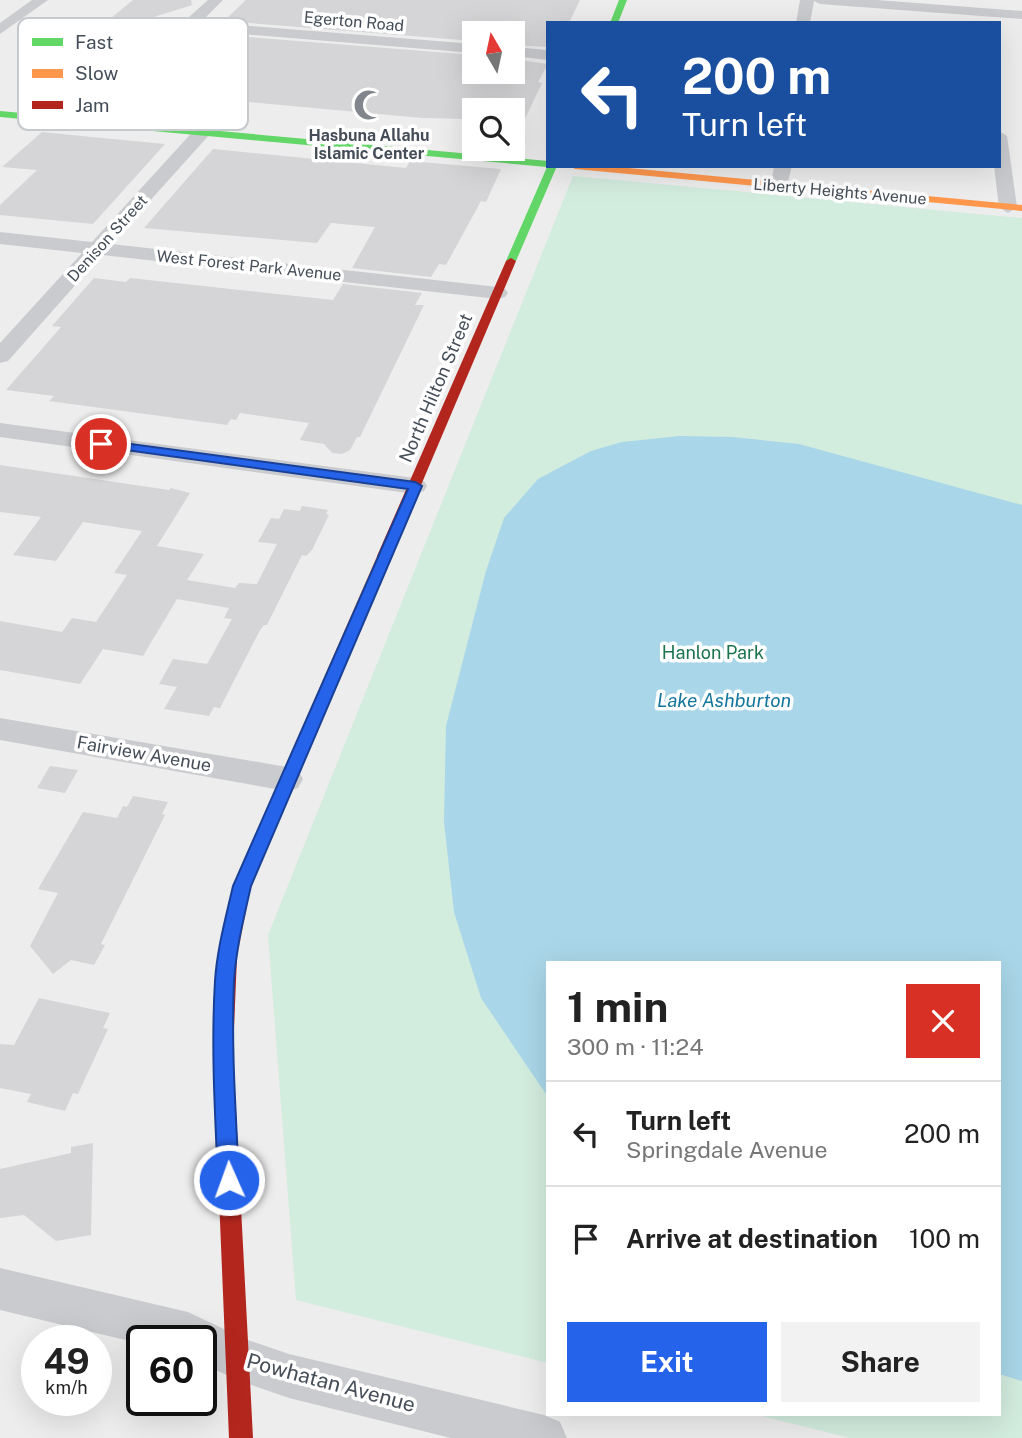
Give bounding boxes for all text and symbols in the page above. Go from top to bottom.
street label: Egerton Road [303,8,405,35]
legend [18,18,248,130]
north arrow [462,21,525,84]
map controls [462,21,525,161]
text: Fast [75,31,113,53]
text: 200 m [682,47,831,105]
icon: left [567,49,658,140]
text: Slow [75,62,119,84]
mosque icon: Hasbuna Allahu Islamic Center [352,88,386,122]
text: Jam [75,94,109,116]
button: search [462,98,525,161]
text: Turn left [682,106,807,143]
place label: Hasbuna Allahu Islamic Center [309,126,429,163]
street label: Liberty Heights Avenue [753,174,927,209]
street label: Denison Street [63,191,151,286]
street label: West Forest Park Avenue [155,246,342,285]
street label: North Hilton Street [395,310,476,465]
pin [71,414,131,474]
icon: arrive [82,425,120,463]
park label: Hanlon Park [662,642,764,663]
water label: Lake Ashburton [657,689,791,711]
street label: Fairview Avenue [75,731,213,776]
text: 1 min [567,982,668,1031]
button: close [906,984,980,1058]
text: 300 m · 11:24 [567,1033,704,1060]
text: Turn left [626,1105,731,1136]
icon: left [567,1115,605,1153]
text: 200 m [904,1118,980,1149]
text: Springdale Avenue [626,1136,827,1163]
position arrow [192,1143,266,1217]
icon: arrive [567,1220,605,1258]
text: Arrive at destination [626,1223,878,1254]
text: 100 m [909,1223,980,1254]
button: Exit [567,1322,767,1402]
button: Share [781,1322,980,1402]
speed limit sign: 60 [126,1325,217,1416]
text: 49 [43,1341,90,1382]
street label: Powhatan Avenue [244,1348,418,1417]
text: km/h [45,1377,88,1398]

